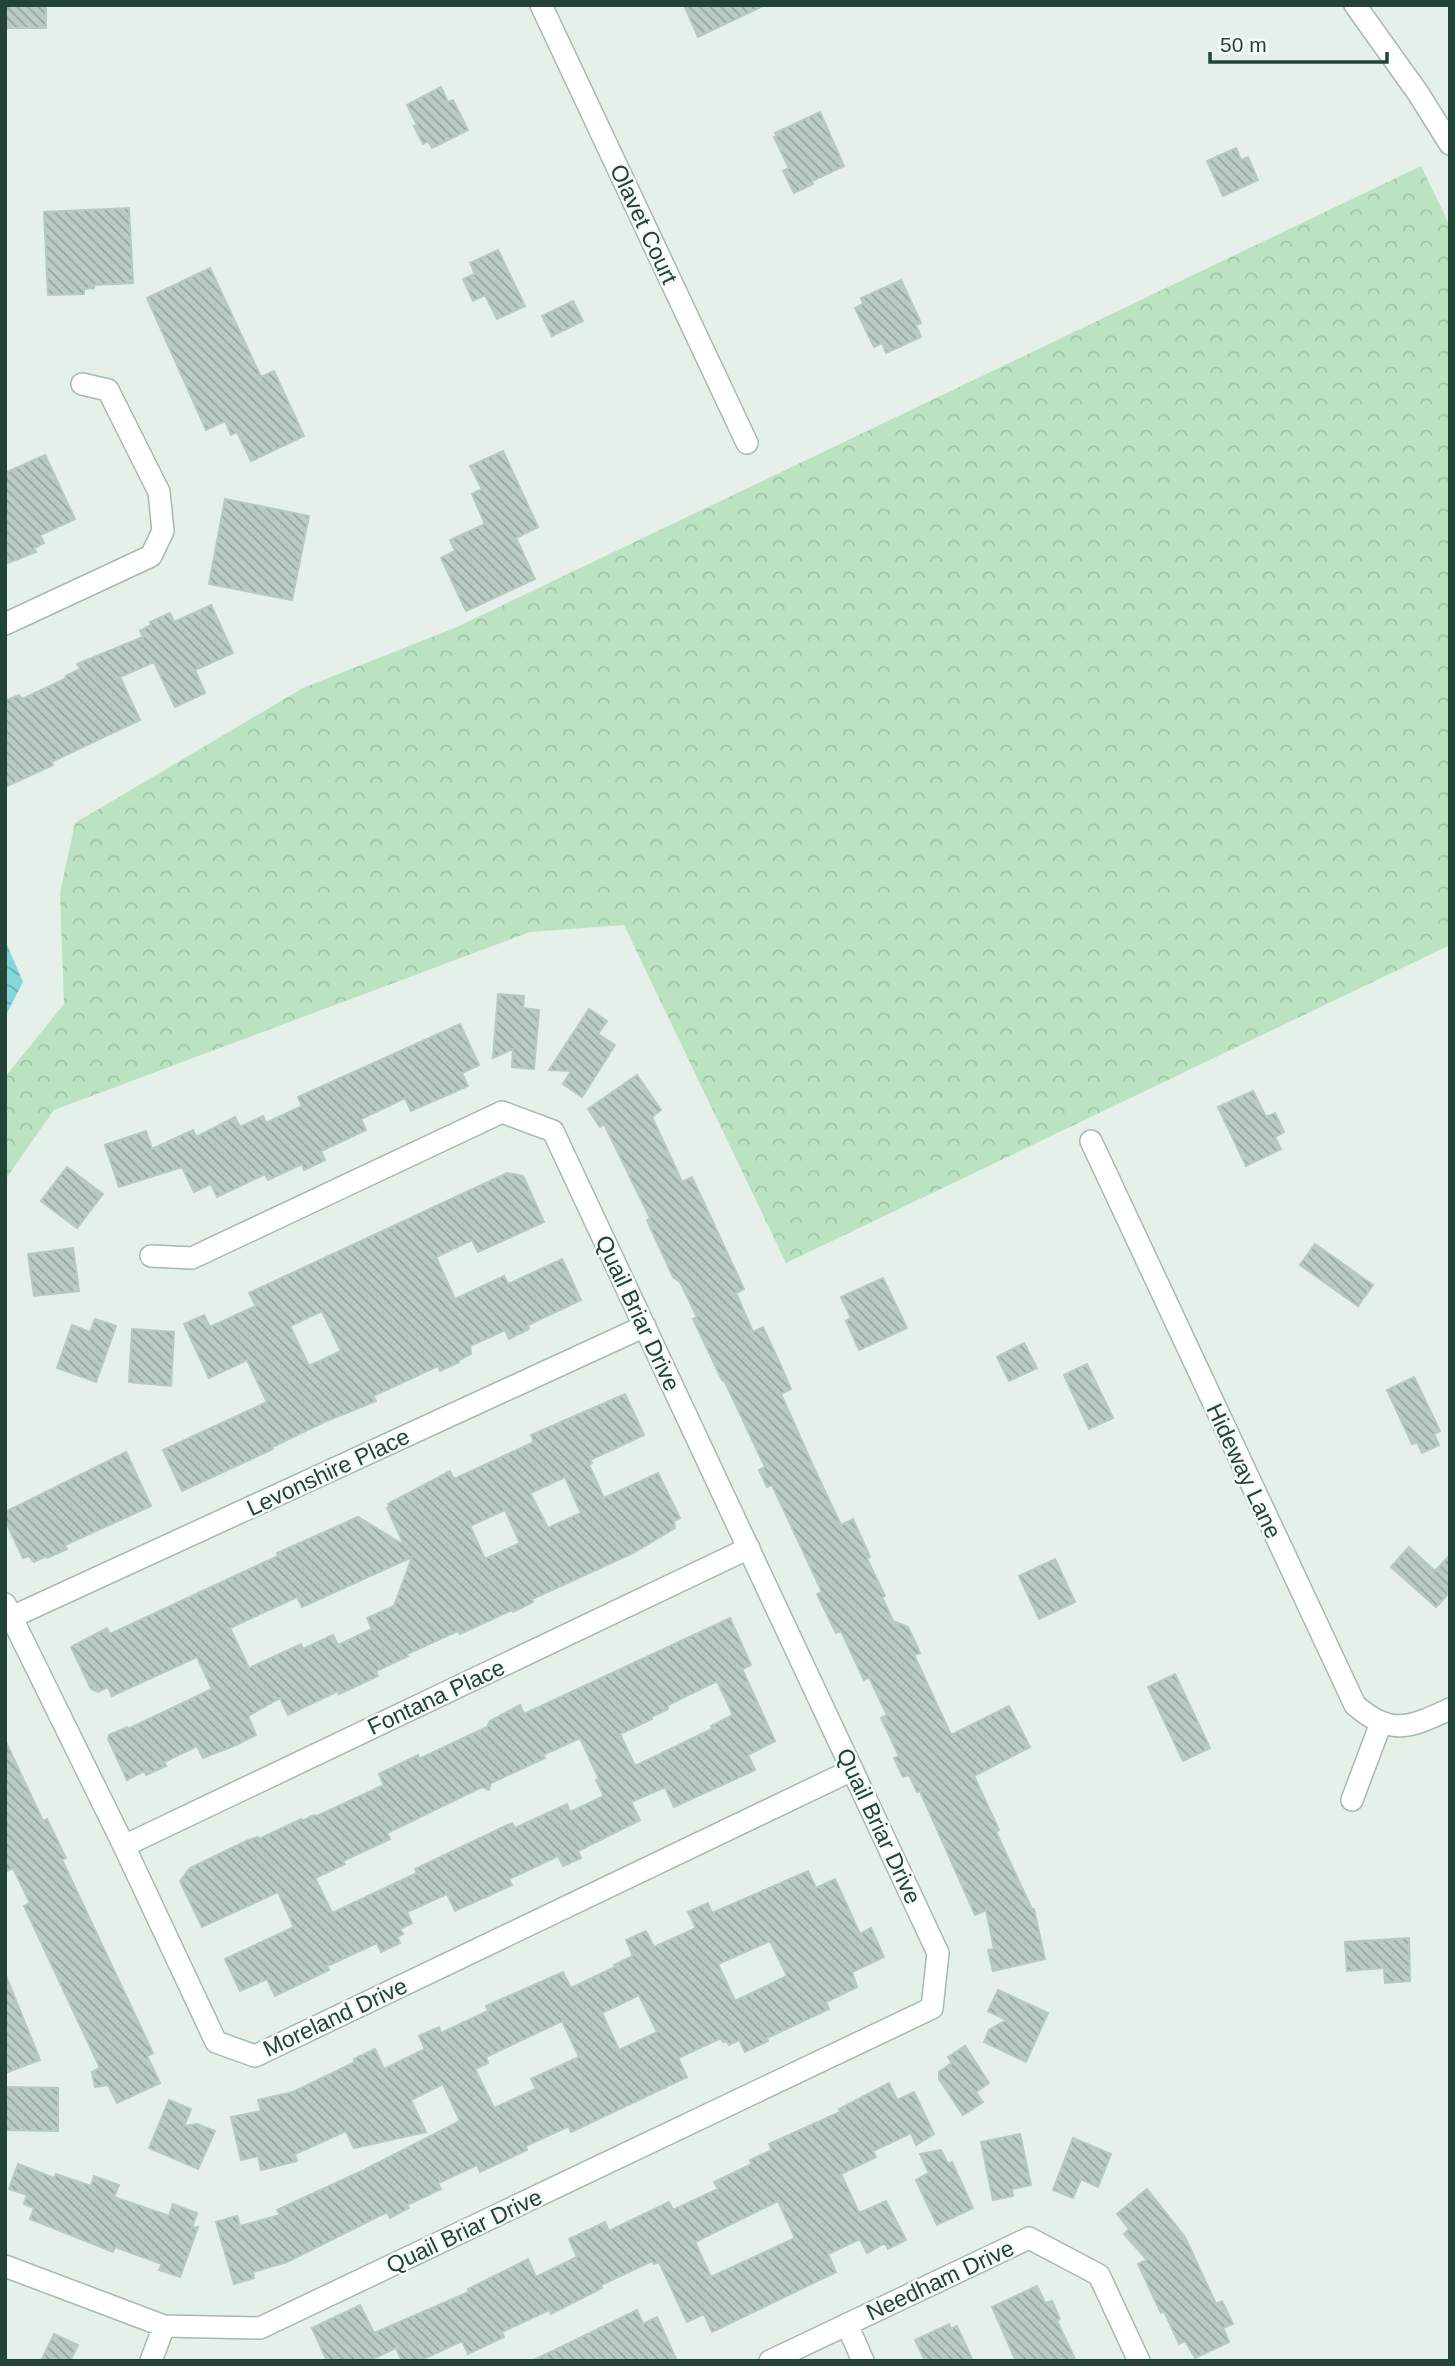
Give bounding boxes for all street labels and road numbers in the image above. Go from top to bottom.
street label: Olavet Court [605,160,683,289]
street label: Quail Briar Drive [591,1231,685,1395]
street label: Hideway Lane [1201,1399,1287,1543]
street label: Levonshire Place [243,1423,413,1521]
street label: Fontana Place [363,1654,509,1740]
street label: Quail Briar Drive [832,1744,926,1908]
street label: Moreland Drive [259,1972,411,2062]
street label: Quail Briar Drive [382,2184,546,2278]
street label: Needham Drive [862,2234,1018,2326]

